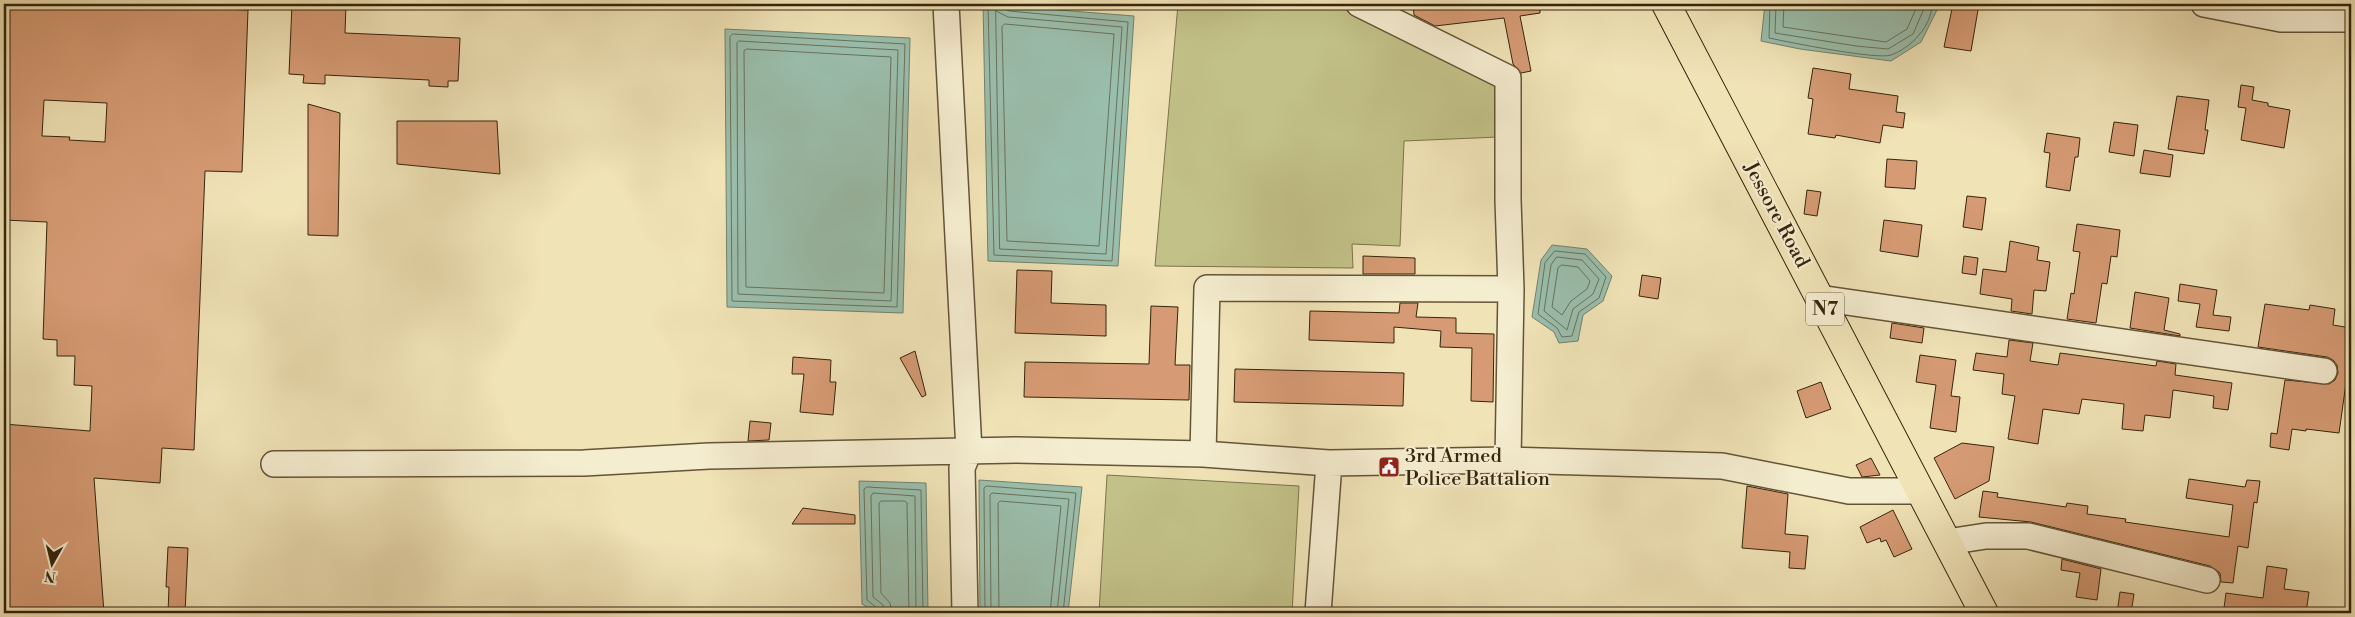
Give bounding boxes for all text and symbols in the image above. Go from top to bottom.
street label: Jessore Road [1737,157,1815,273]
road number: N7 [1806,292,1844,326]
place label: 3rd Armed Police Battalion [1405,444,1550,492]
public building icon: 3rd Armed Police Battalion [1377,455,1401,479]
north arrow [28,540,78,590]
text: N [44,566,57,586]

